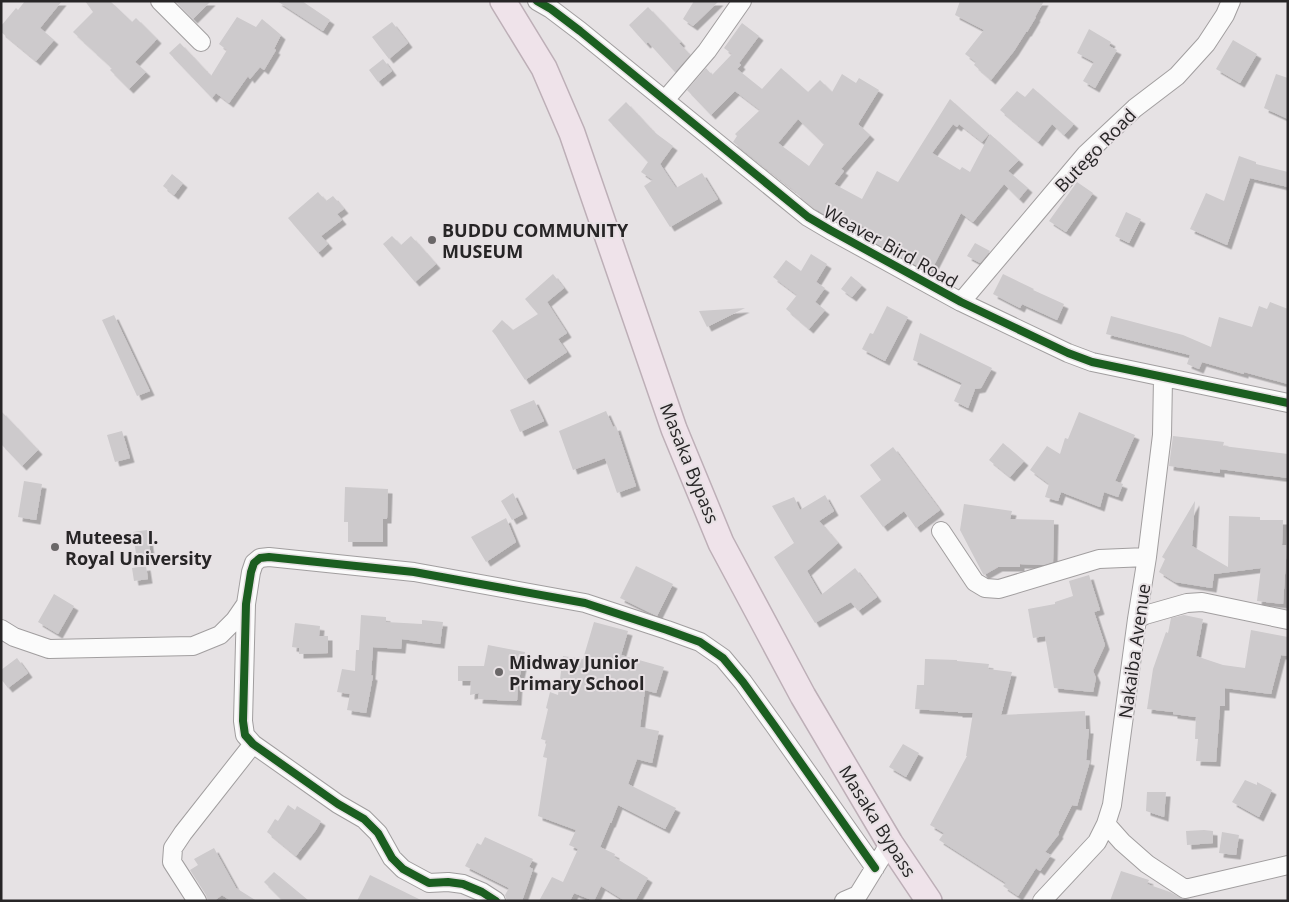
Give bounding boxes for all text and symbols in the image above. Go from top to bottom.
street label: Butego Road [1049,103,1141,197]
street label: Weaver Bird Road [820,199,962,293]
place label: BUDDU COMMUNITY MUSEUM [442,218,629,263]
marker: BUDDU COMMUNITY MUSEUM [426,234,438,246]
street label: Masaka Bypass [655,399,725,527]
place label: Muteesa I. Royal University [65,525,213,570]
marker: Muteesa I. Royal University [49,541,61,553]
street label: Nakaiba Avenue [1113,582,1155,720]
place label: Midway Junior Primary School [509,650,644,695]
marker: Midway Junior Primary School [493,666,505,678]
street label: Masaka Bypass [834,760,922,882]

